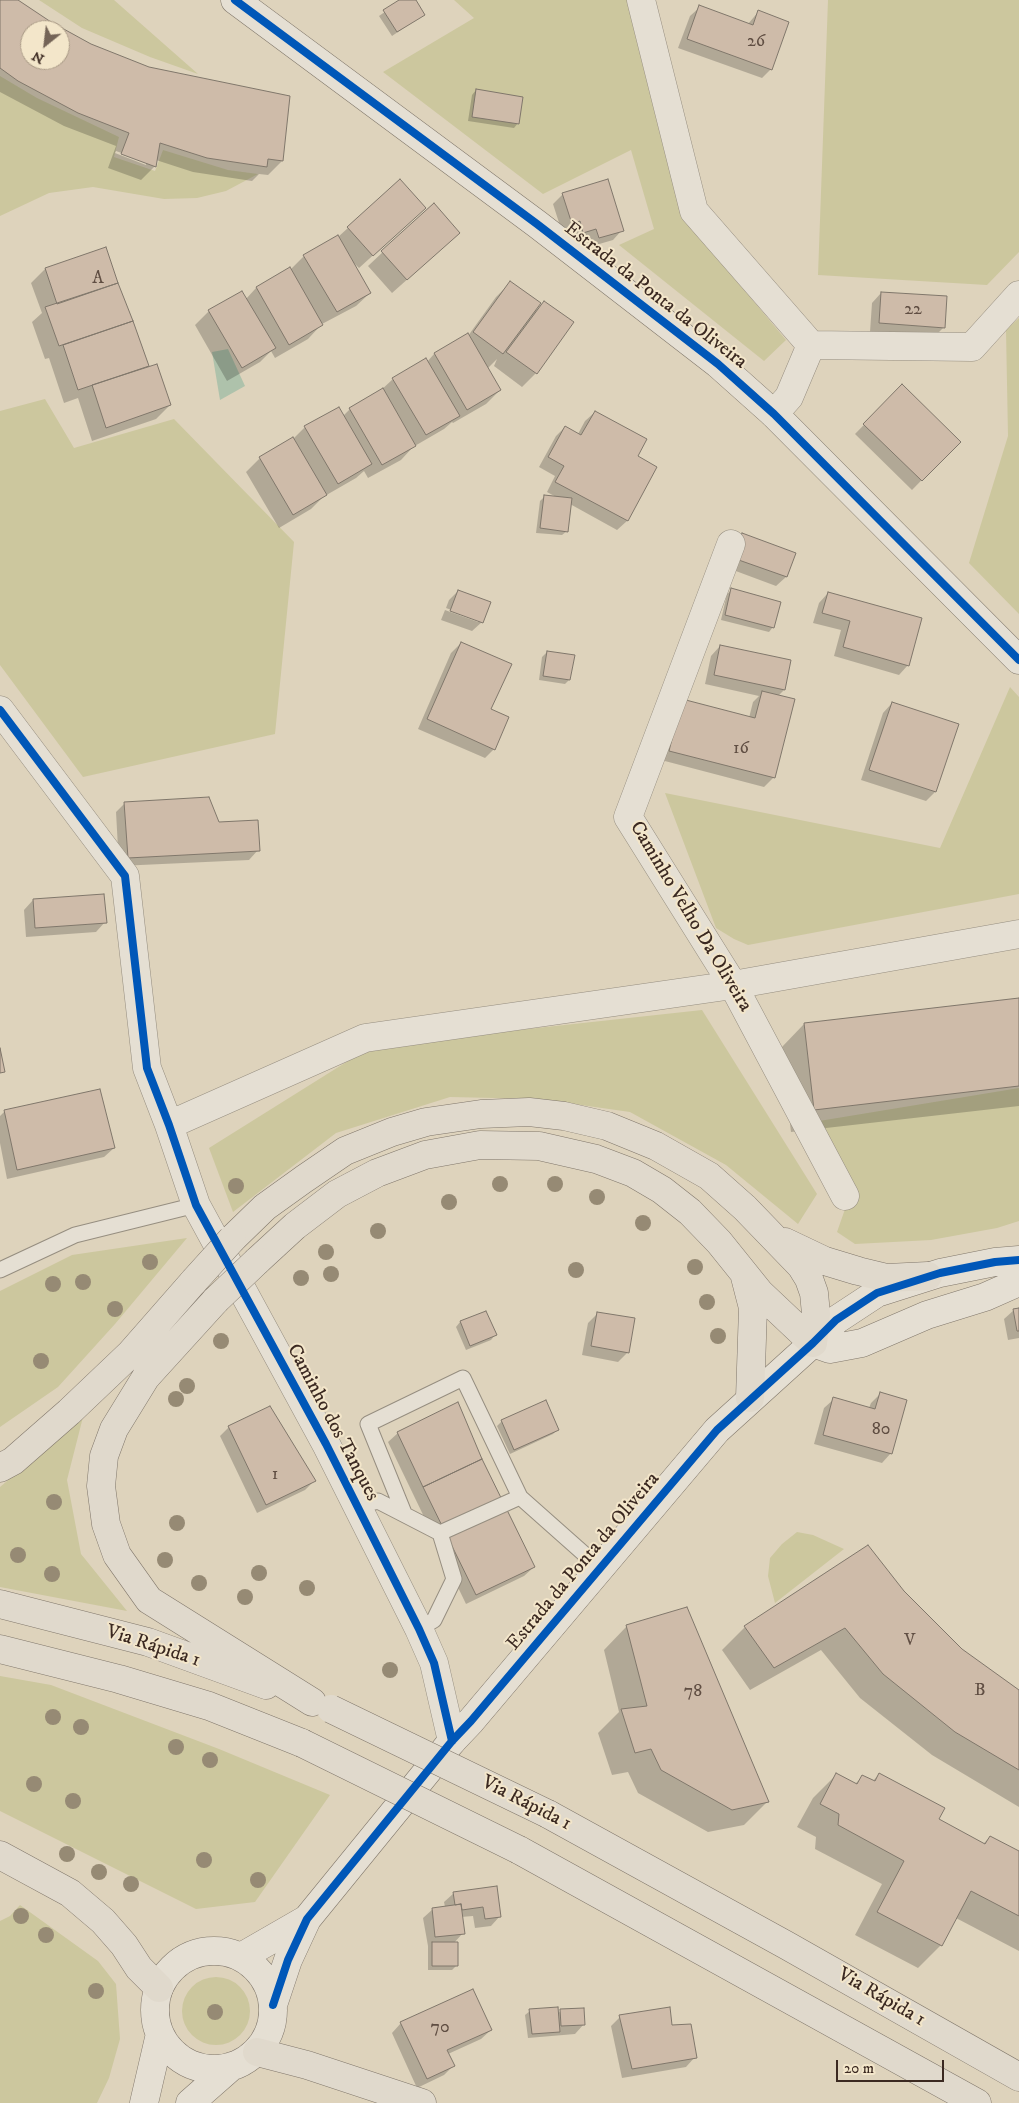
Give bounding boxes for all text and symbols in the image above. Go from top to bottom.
north arrow [20,20,70,70]
house number: 26 [747,31,765,53]
text: N [29,47,48,68]
street label: Estrada da Ponta da Oliveira [559,217,751,375]
house number: A [92,268,104,290]
house number: 22 [904,299,922,321]
house number: 16 [733,738,749,760]
street label: Caminho Velho Da Oliveira [624,817,756,1017]
street label: Caminho dos Tanques [280,1340,384,1506]
house number: 80 [872,1419,890,1441]
house number: 1 [272,1464,278,1486]
street label: Estrada da Ponta da Oliveira [502,1468,666,1656]
street label: Via Rápida 1 [103,1621,203,1673]
house number: V [904,1630,916,1652]
house number: B [974,1680,986,1702]
house number: 78 [684,1681,702,1703]
street label: Via Rápida 1 [477,1771,575,1837]
street label: Via Rápida 1 [833,1963,929,2033]
house number: 70 [430,2017,450,2039]
scale bar [839,2050,946,2082]
text: 20 m [844,2059,874,2078]

